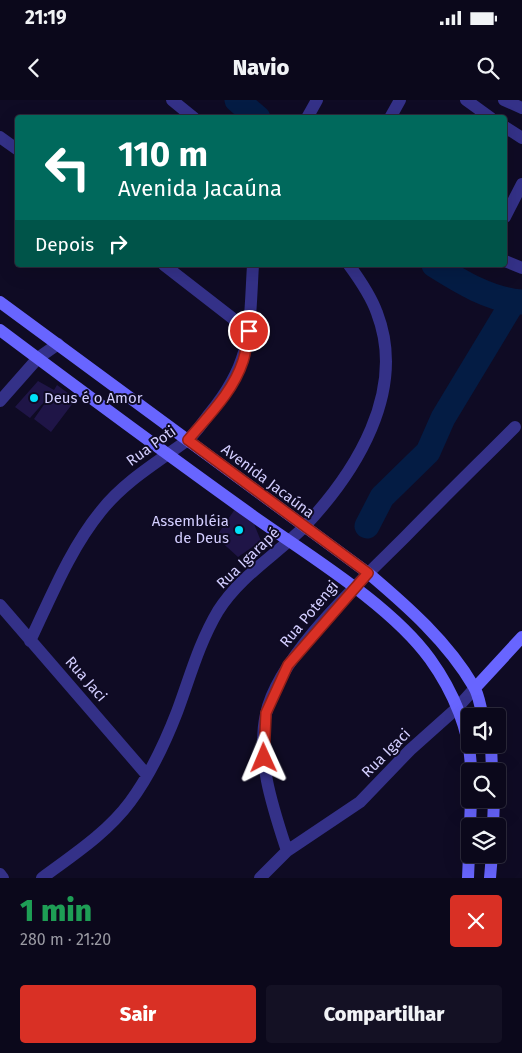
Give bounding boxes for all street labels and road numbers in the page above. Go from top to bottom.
street label: Rua Poti [123,422,179,470]
street label: Avenida Jacaúna [218,440,318,522]
street label: Rua Igarapé [213,524,283,592]
street label: Rua Potengi [276,577,342,651]
street label: Rua Jaci [61,653,111,705]
street label: Rua Igaci [358,725,414,781]

